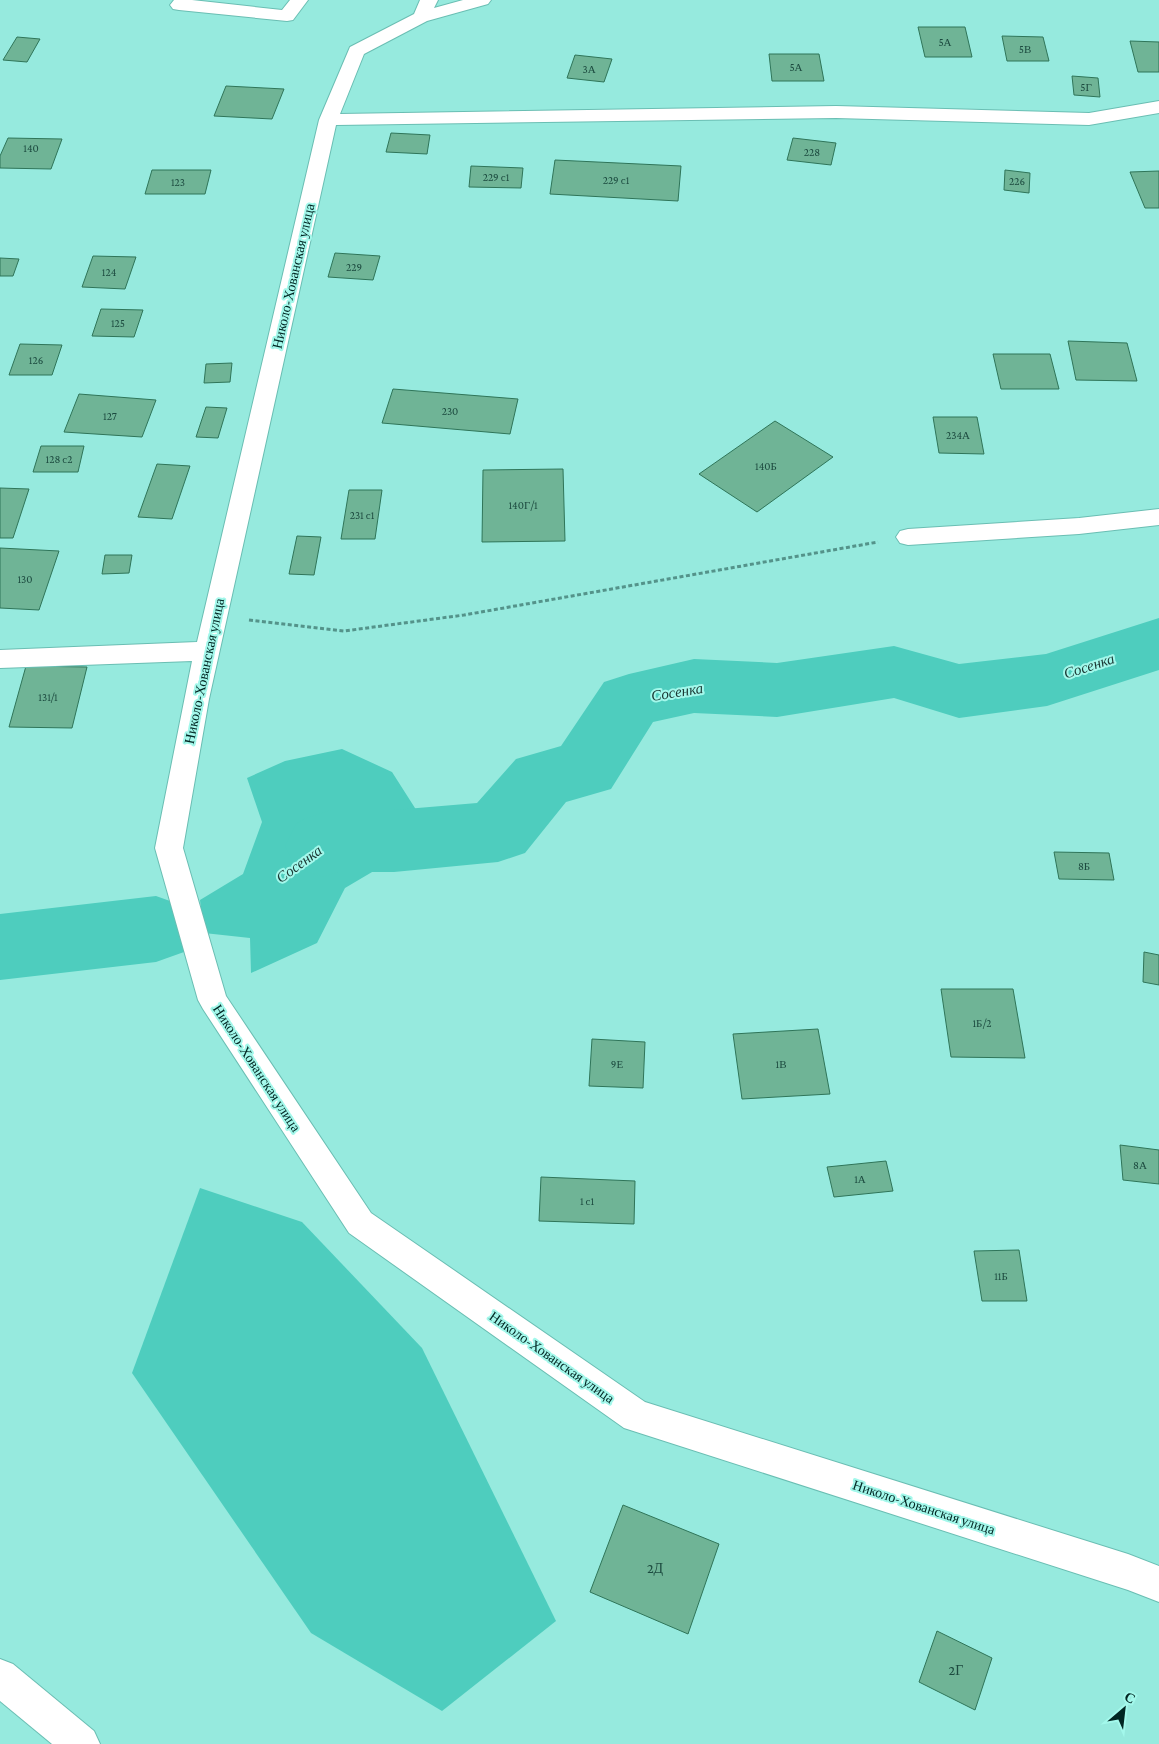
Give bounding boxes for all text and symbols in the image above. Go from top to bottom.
house number: 5А [938,36,952,48]
house number: 5В [1019,43,1031,55]
house number: 5А [789,61,803,73]
house number: 3А [582,63,596,75]
house number: 5Г [1080,81,1092,93]
house number: 140 [23,142,39,154]
house number: 228 [804,146,820,158]
house number: 229 с1 [483,171,510,183]
house number: 229 с1 [603,174,630,186]
house number: 226 [1009,175,1025,187]
house number: 123 [171,176,185,188]
street label: Николо-Хованская улица [268,201,318,350]
house number: 229 [346,261,362,273]
house number: 124 [102,266,117,278]
house number: 125 [111,317,125,329]
house number: 126 [29,354,43,366]
house number: 230 [442,405,458,417]
house number: 127 [103,410,117,422]
house number: 234А [946,429,970,441]
house number: 128 с2 [45,453,73,465]
house number: 140Б [755,460,777,472]
house number: 140Г/1 [508,499,538,511]
house number: 231 с1 [350,509,375,521]
house number: 130 [17,573,33,585]
street label: Николо-Хованская улица [181,596,227,745]
water label: Сосенка [1062,650,1116,682]
water label: Сосенка [650,680,704,704]
house number: 131/1 [38,691,58,703]
water label: Сосенка [273,842,325,886]
house number: 8Б [1078,860,1090,872]
street label: Николо-Хованская улица [210,1001,305,1135]
house number: 1Б/2 [972,1017,992,1029]
house number: 9Е [611,1058,623,1070]
house number: 1В [776,1058,787,1070]
house number: 8А [1133,1159,1147,1171]
house number: 1А [854,1173,866,1185]
house number: 1 с1 [580,1195,594,1207]
house number: 11Б [994,1270,1008,1282]
street label: Николо-Хованская улица [487,1308,618,1407]
street label: Николо-Хованская улица [851,1476,998,1538]
house number: 2Д [647,1560,664,1576]
house number: 2Г [949,1662,963,1678]
north arrow [1099,1684,1149,1734]
text: С [1122,1688,1138,1707]

